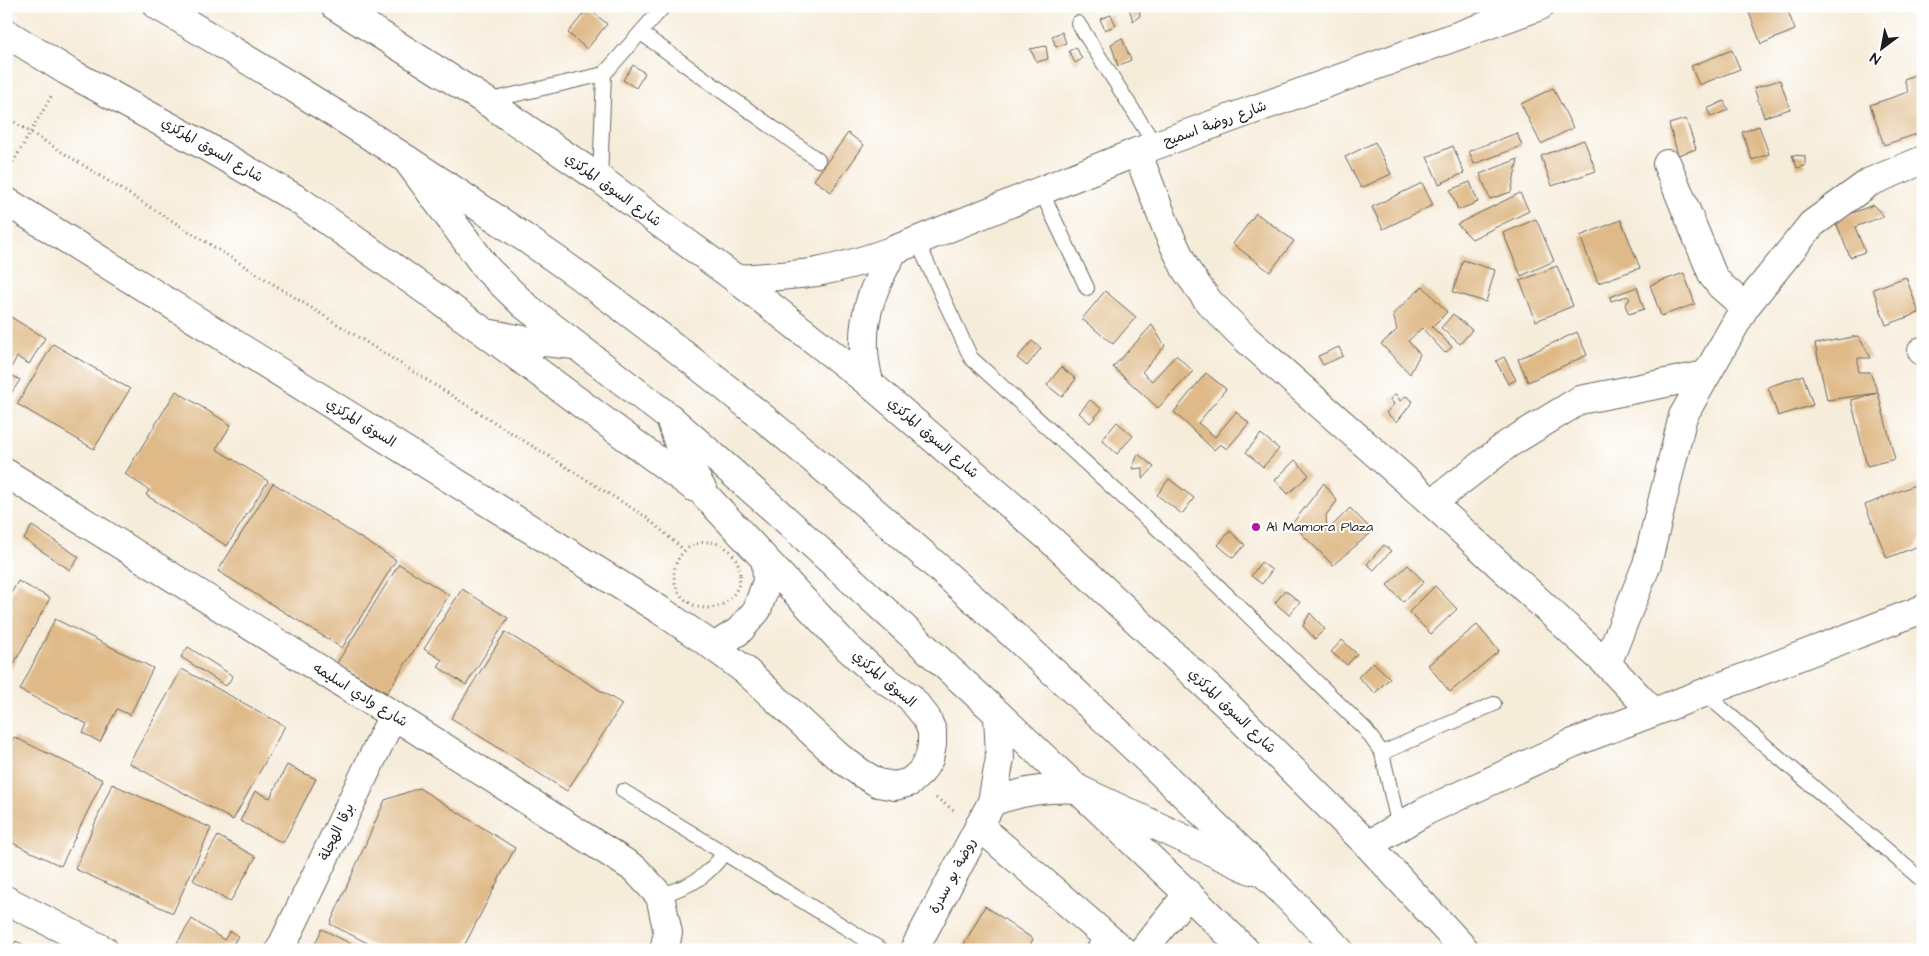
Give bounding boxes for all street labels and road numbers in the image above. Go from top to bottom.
street label: شارع روضة اسميح [1160,96,1270,152]
street label: شارع السوق المركزي [157,113,267,187]
street label: شارع السوق المركزي [561,148,665,232]
street label: شارع السوق المركزي [883,393,983,483]
street label: السوق المركزي [322,394,400,452]
street label: السوق المركزي [848,646,920,712]
street label: شارع وادي اسليمه [309,658,411,732]
street label: شارع السوق المركزي [1184,664,1280,758]
street label: برقا الهجلة [315,800,359,864]
street label: روضة بو سدرة [925,835,981,917]

